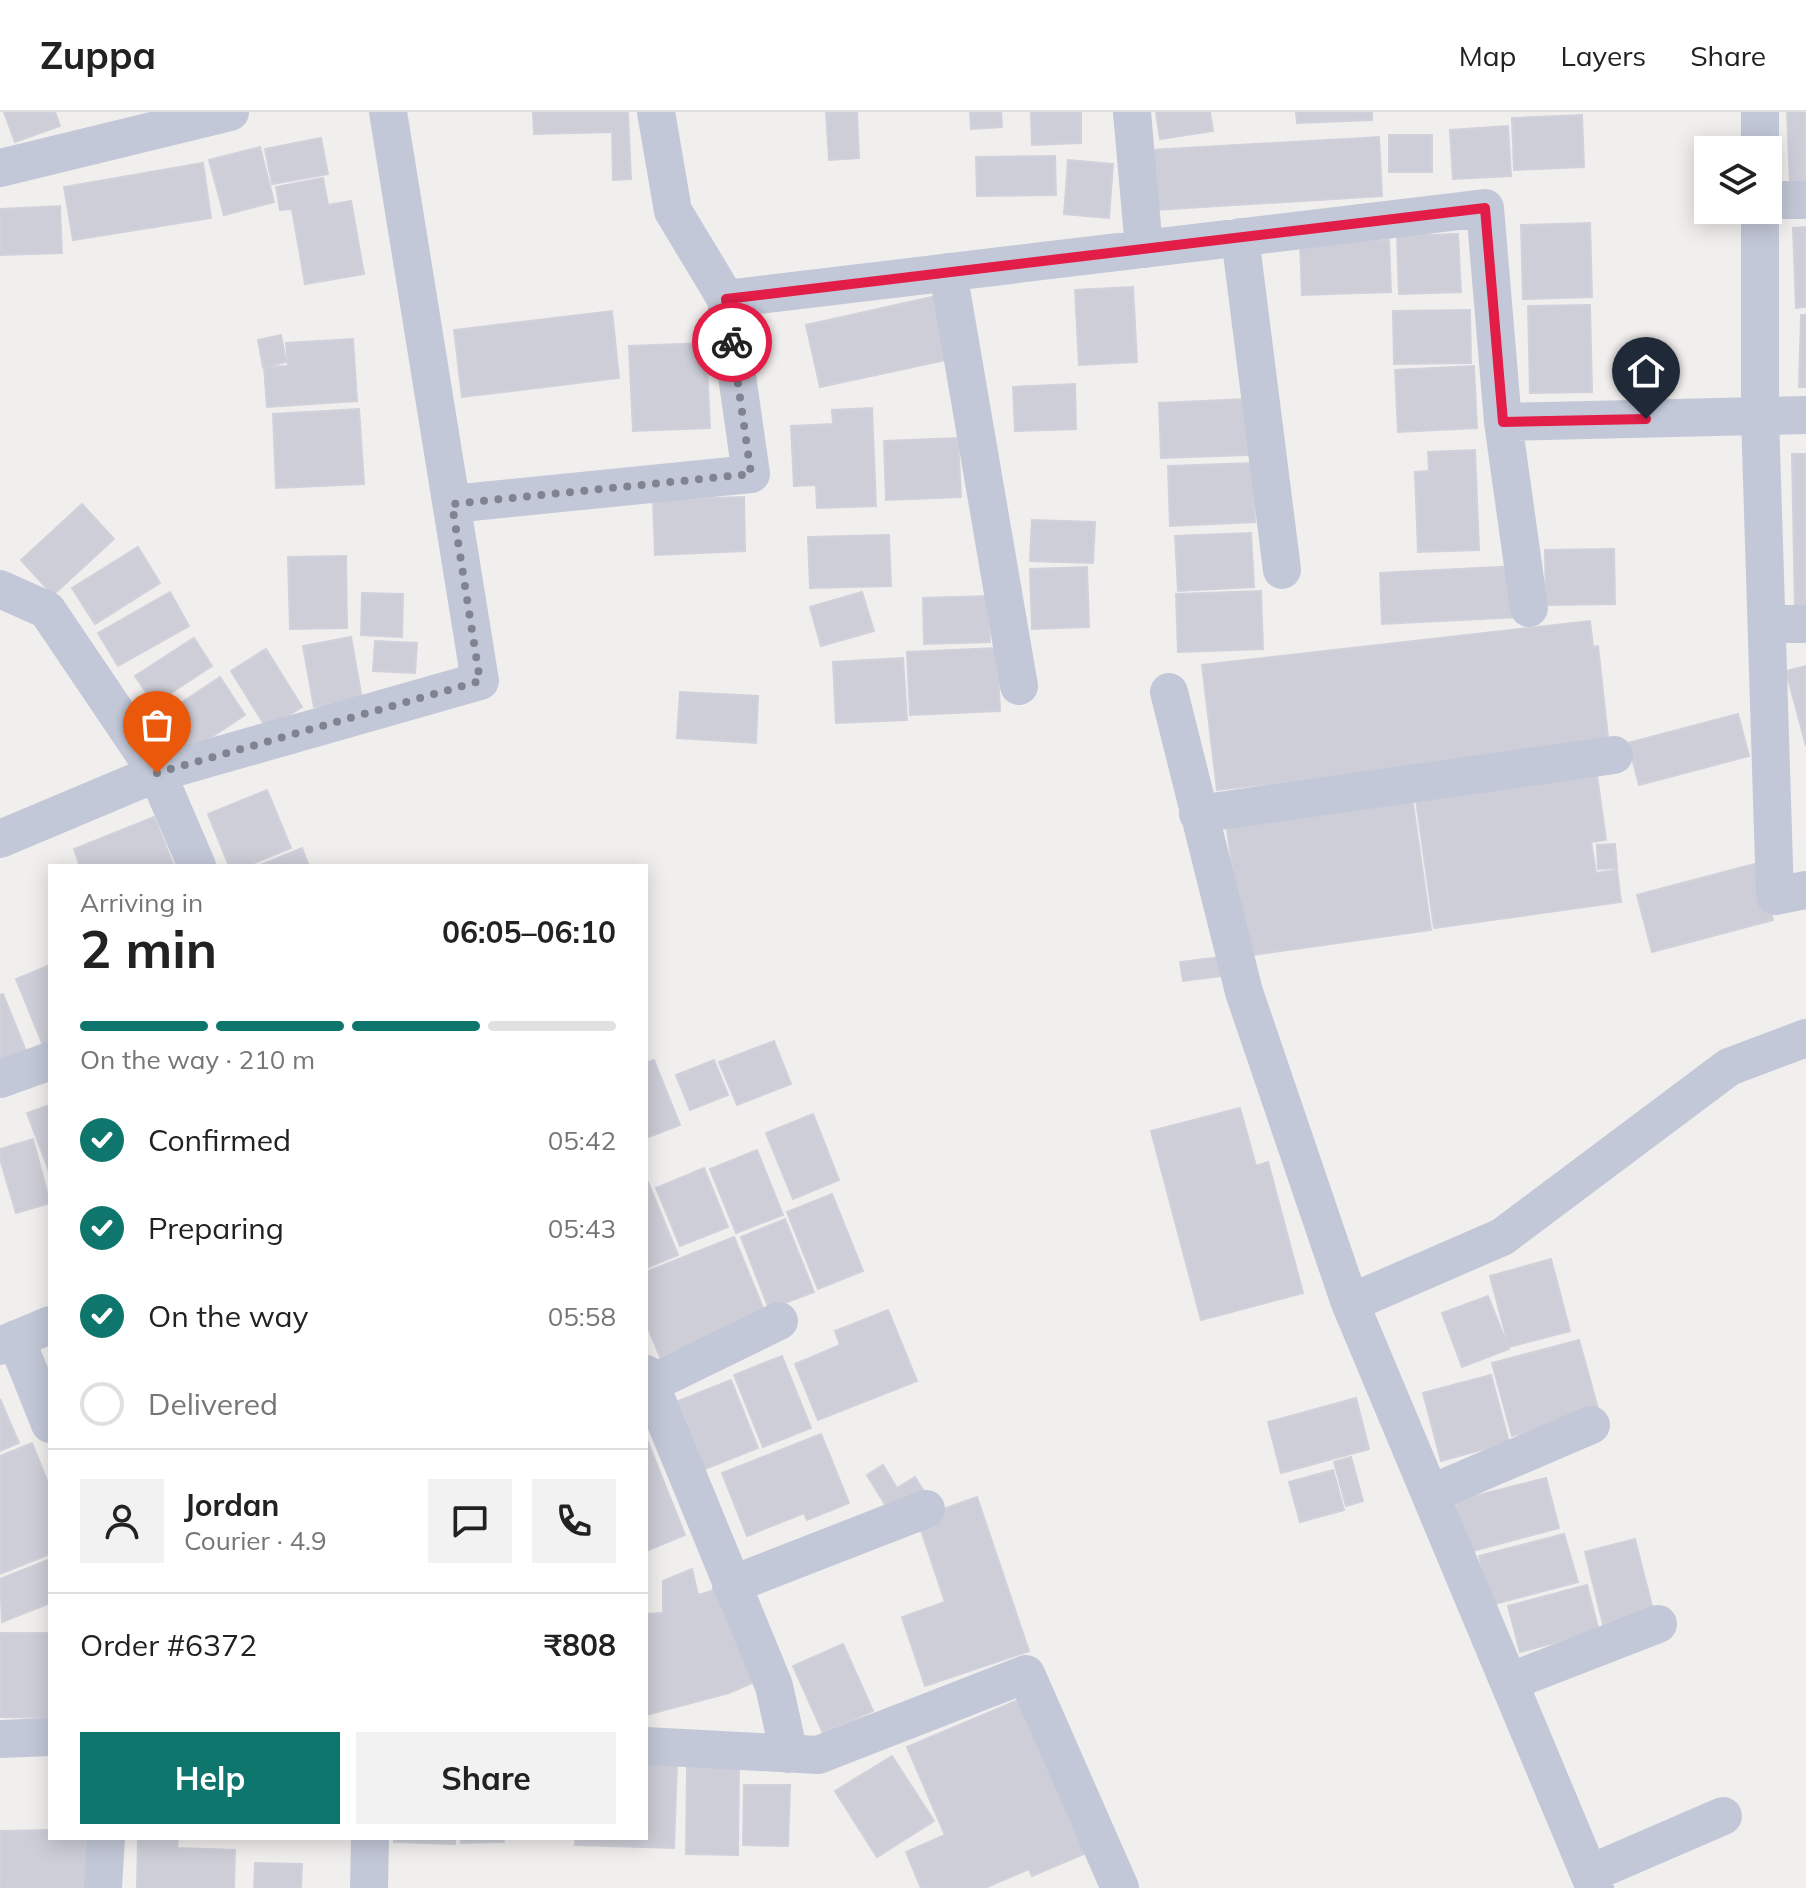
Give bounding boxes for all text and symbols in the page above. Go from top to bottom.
text: Zuppa [40,31,156,79]
text: Map [1459,38,1516,73]
text: Layers [1560,38,1646,73]
text: Share [1690,38,1766,73]
map controls [1694,136,1782,224]
button: layers [1694,136,1782,224]
courier [692,302,772,382]
icon: bike [710,320,754,364]
pin [1612,337,1680,419]
icon: home [1624,349,1668,393]
pin [123,691,191,773]
icon: bag [135,703,179,747]
text: Arriving in [80,886,203,919]
text: 06:05–06:10 [442,913,616,951]
text: 2 min [80,916,217,981]
text: On the way · 210 m [80,1043,315,1076]
icon: check [80,1118,124,1162]
text: Confirmed [148,1121,291,1159]
text: 05:42 [548,1124,616,1157]
icon: check [80,1206,124,1250]
text: Preparing [148,1209,284,1247]
text: 05:43 [548,1212,616,1245]
icon: check [80,1294,124,1338]
text: On the way [148,1297,308,1335]
text: 05:58 [548,1300,616,1333]
text: Delivered [148,1385,278,1423]
button: person [80,1479,164,1563]
button: chat [428,1479,512,1563]
button: phone [532,1479,616,1563]
text: Jordan [184,1486,279,1524]
text: Courier · 4.9 [184,1524,327,1557]
text: Order #6372 [80,1626,257,1664]
text: ₹808 [544,1626,616,1664]
button: Help [80,1732,340,1824]
button: Share [356,1732,616,1824]

